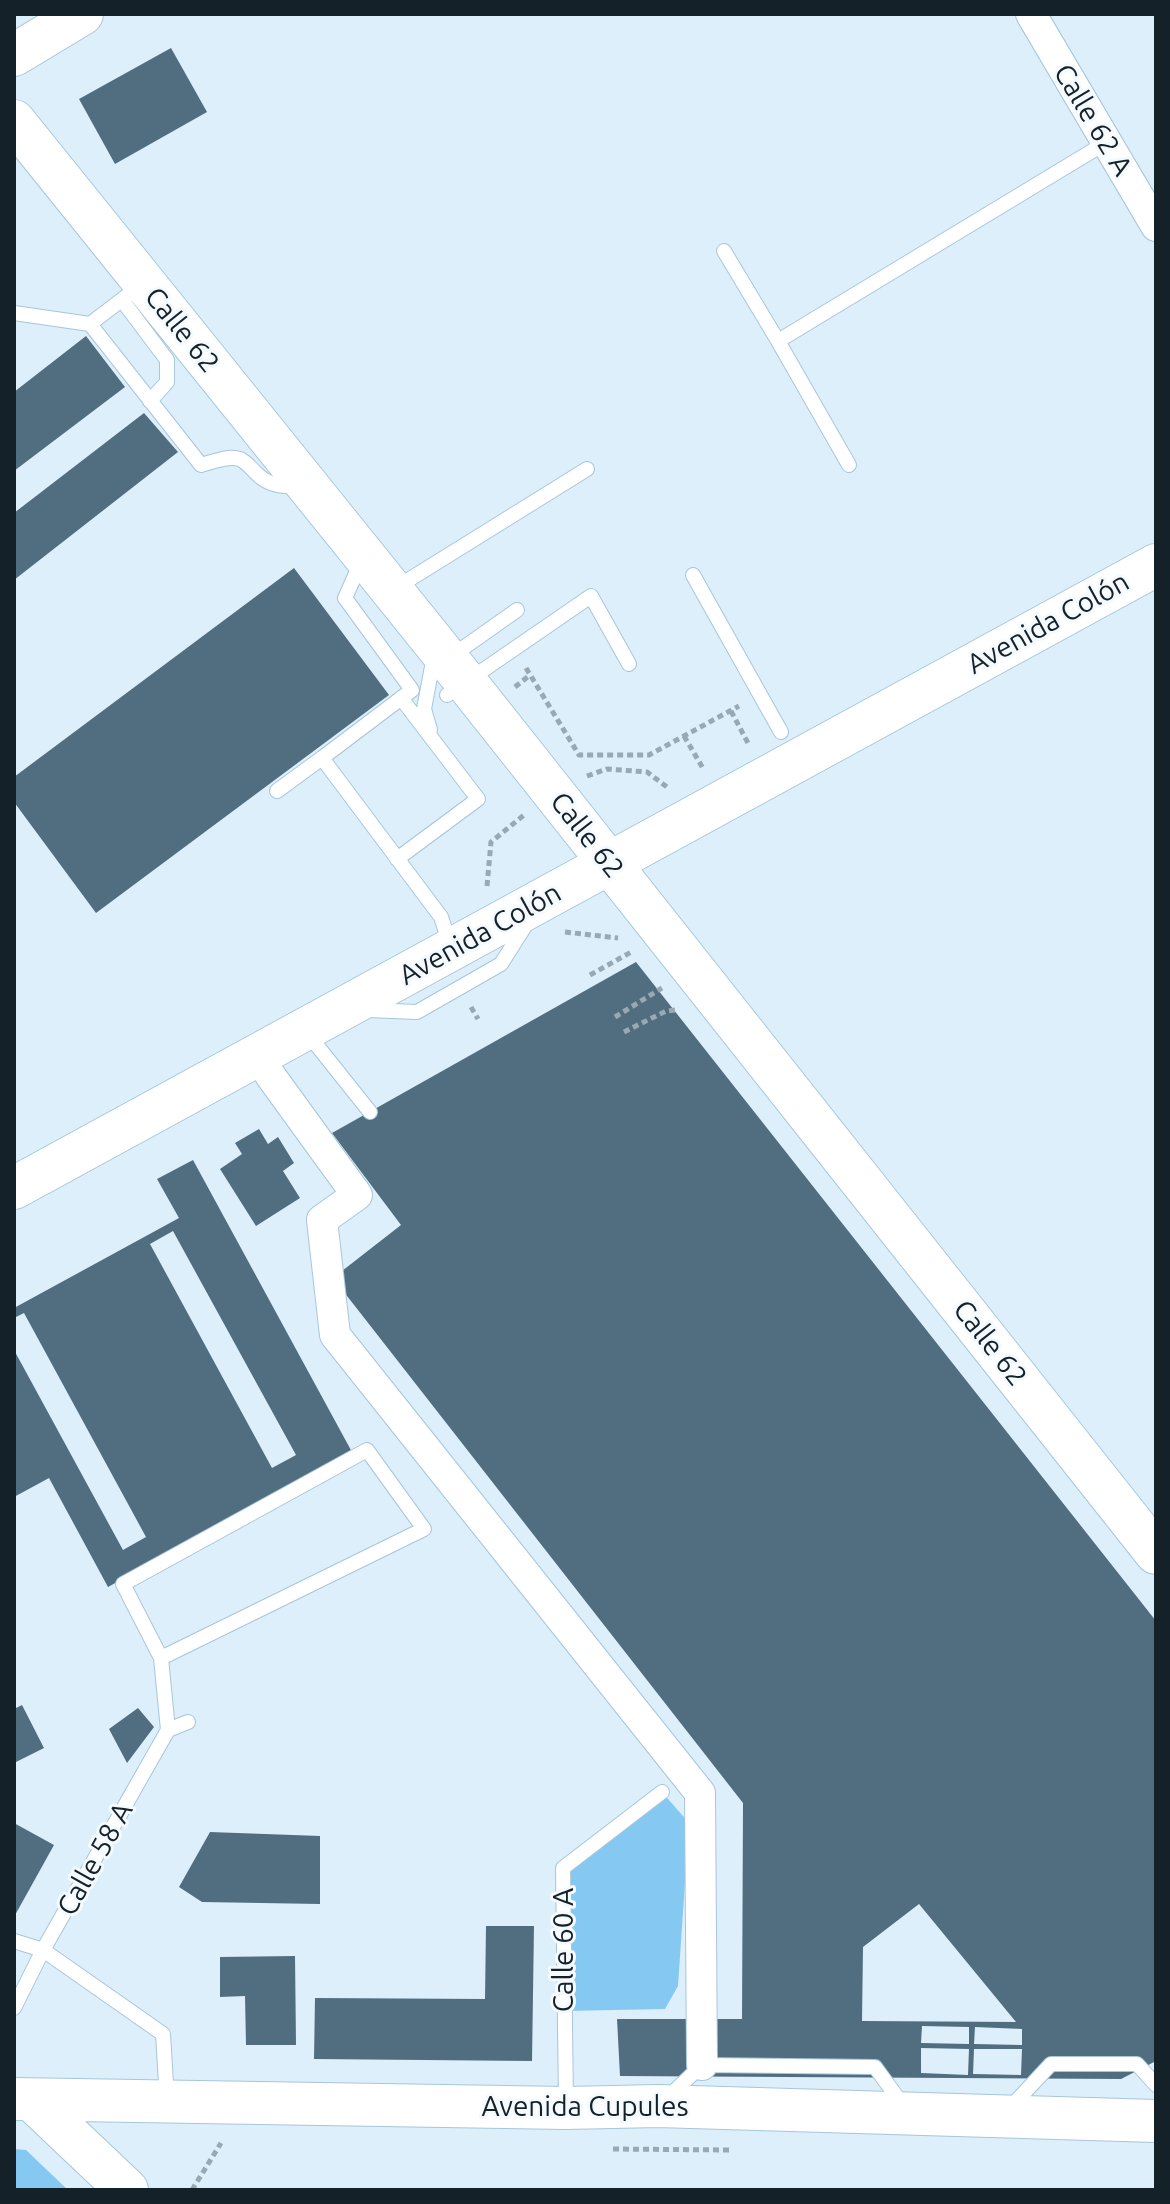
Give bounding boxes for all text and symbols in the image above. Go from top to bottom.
street label: Calle 62 A [1047,58,1139,182]
street label: Calle 62 [138,281,226,379]
street label: Avenida Colón [961,565,1135,681]
street label: Calle 62 [543,785,631,885]
street label: Avenida Colón [393,876,567,992]
street label: Calle 62 [946,1293,1034,1393]
street label: Calle 58 A [50,1796,140,1922]
street label: Calle 60 A [547,1888,581,2012]
street label: Avenida Cupules [481,2090,689,2124]

